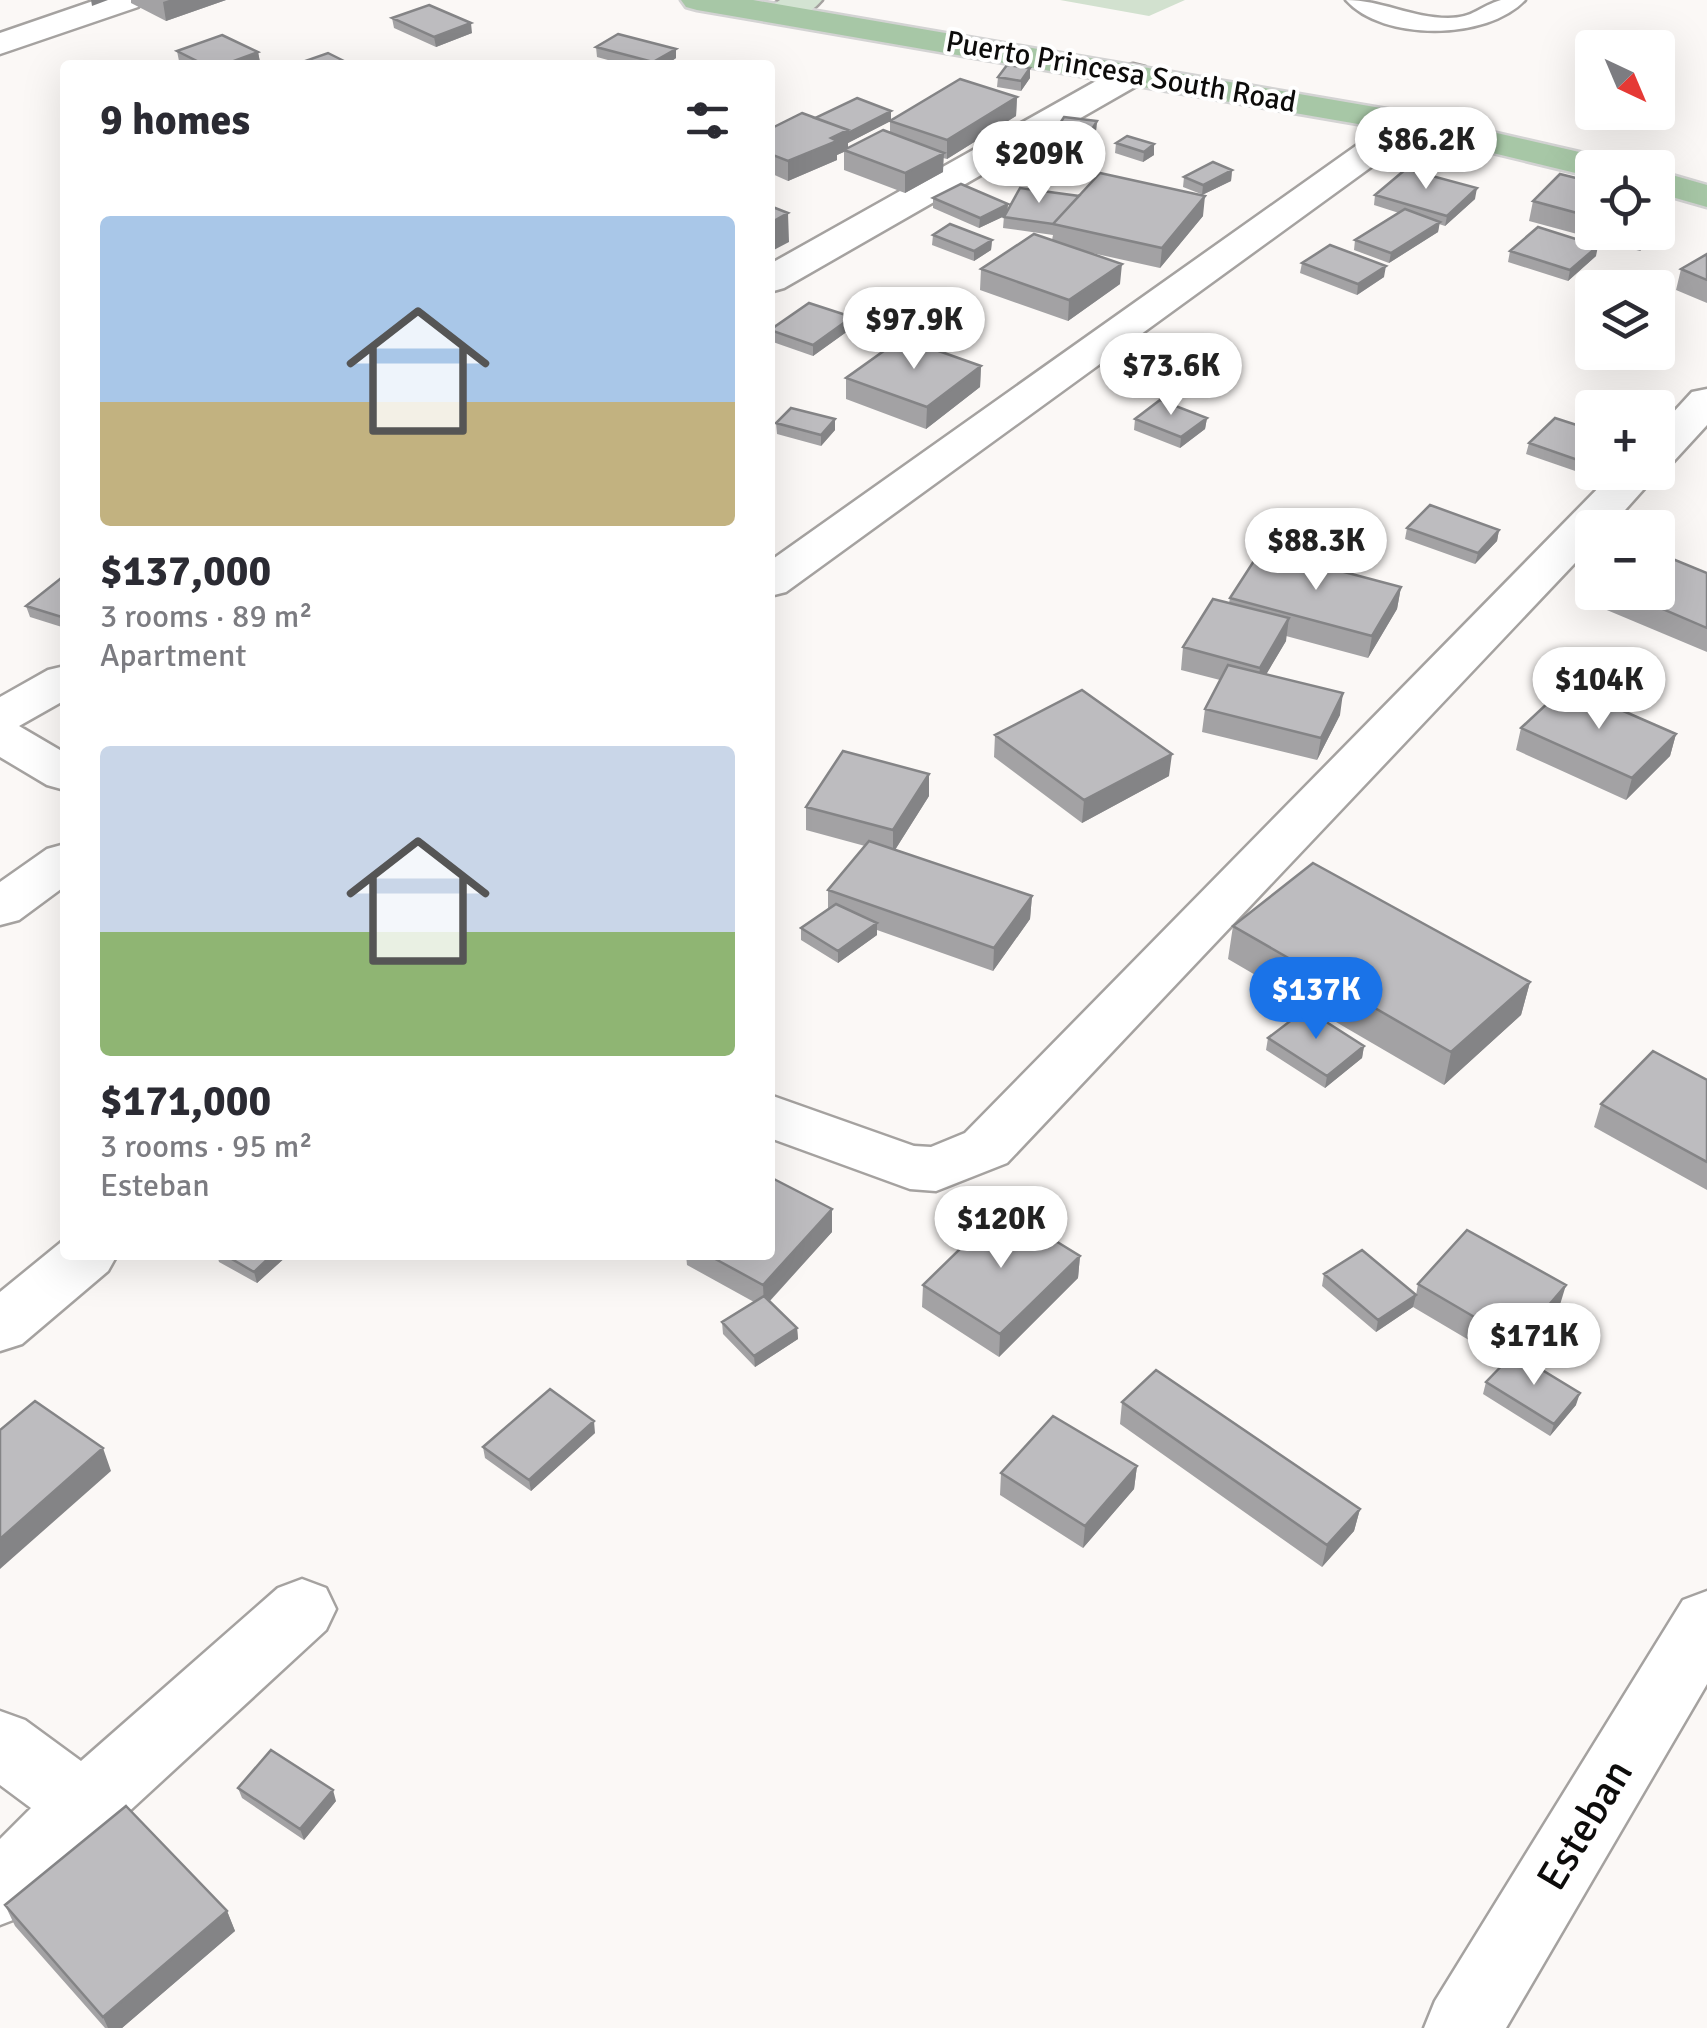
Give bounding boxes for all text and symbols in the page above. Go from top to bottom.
street label: Puerto Princesa South Road [943,23,1299,121]
north arrow [1575,30,1675,130]
map controls [1575,30,1675,610]
icon: filters [680,93,735,148]
text: 9 homes [100,95,250,146]
pin: $86.2K [1345,107,1507,192]
text: $86.2K [1377,120,1475,159]
pin: $209K [969,121,1109,206]
text: $209K [995,134,1083,173]
button: locate [1575,150,1675,250]
button: layers [1575,270,1675,370]
icon: home [328,281,508,461]
pin: $97.9K [833,287,995,372]
text: $97.9K [865,300,963,339]
pin: $73.6K [1090,333,1252,418]
text: $73.6K [1122,346,1220,385]
button: + [1575,390,1675,490]
pin: $88.3K [1235,508,1397,593]
button: − [1575,510,1675,610]
text: $88.3K [1267,521,1365,560]
text: $137,000 [100,546,271,597]
text: 3 rooms · 89 m² [100,597,313,636]
text: Apartment [100,636,247,675]
pin: $104K [1529,647,1669,732]
text: $104K [1555,660,1643,699]
icon: home [328,811,508,991]
pin: $137K [1246,957,1386,1042]
text: $137K [1272,970,1360,1009]
text: $171,000 [100,1076,271,1127]
text: 3 rooms · 95 m² [100,1127,313,1166]
text: Esteban [100,1166,210,1205]
pin: $120K [931,1186,1071,1271]
text: $120K [957,1199,1045,1238]
pin: $171K [1464,1303,1604,1388]
text: $171K [1490,1316,1578,1355]
street label: Esteban [1526,1750,1644,1900]

